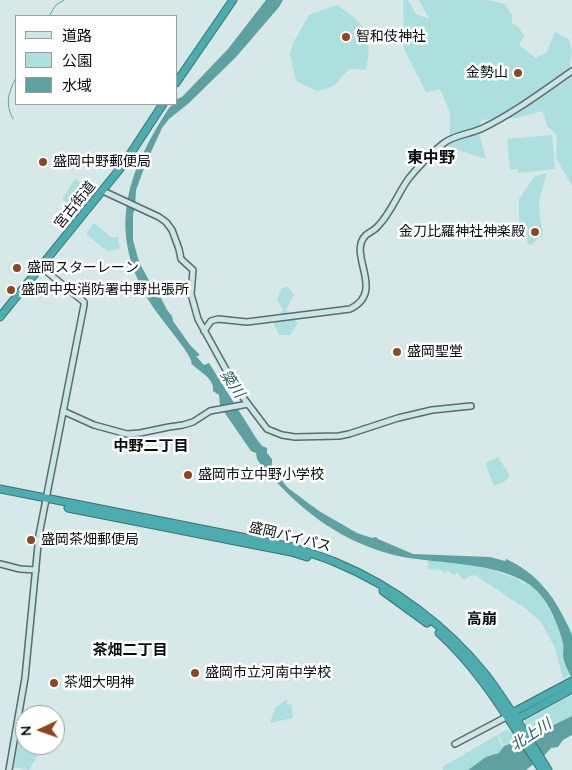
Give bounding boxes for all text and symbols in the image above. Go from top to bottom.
legend [15,15,178,105]
text: 道路 [62,26,92,45]
place label: 智和伎神社 [356,29,426,45]
marker: 智和伎神社 [340,31,352,43]
text: 公園 [62,51,92,70]
place label: 金勢山 [466,65,508,81]
marker: 金勢山 [512,67,524,79]
text: 水域 [62,76,92,95]
district label: 東中野 [407,148,455,168]
place label: 盛岡中野郵便局 [53,154,151,170]
marker: 盛岡中野郵便局 [37,156,49,168]
street label: 宮古街道 [51,178,99,232]
place label: 金刀比羅神社神楽殿 [399,224,525,240]
marker: 金刀比羅神社神楽殿 [529,226,541,238]
place label: 盛岡スターレーン [27,260,139,276]
marker: 盛岡スターレーン [11,262,23,274]
place label: 盛岡中央消防署中野出張所 [21,282,189,298]
marker: 盛岡中央消防署中野出張所 [5,284,17,296]
place label: 盛岡聖堂 [407,344,463,360]
marker: 盛岡聖堂 [391,346,403,358]
water label: 簗川 [216,367,248,401]
district label: 中野二丁目 [114,437,188,455]
place label: 盛岡市立中野小学校 [198,467,324,483]
marker: 盛岡市立中野小学校 [182,469,194,481]
street label: 盛岡バイパス [247,519,333,555]
place label: 盛岡茶畑郵便局 [41,532,139,548]
marker: 盛岡茶畑郵便局 [25,534,37,546]
district label: 高崩 [467,610,497,628]
district label: 茶畑二丁目 [93,641,167,659]
place label: 盛岡市立河南中学校 [205,665,331,681]
marker: 盛岡市立河南中学校 [189,667,201,679]
place label: 茶畑大明神 [64,675,134,691]
marker: 茶畑大明神 [48,677,60,689]
north arrow [15,705,65,755]
water label: 北上川 [507,715,555,755]
text: N [17,725,35,736]

